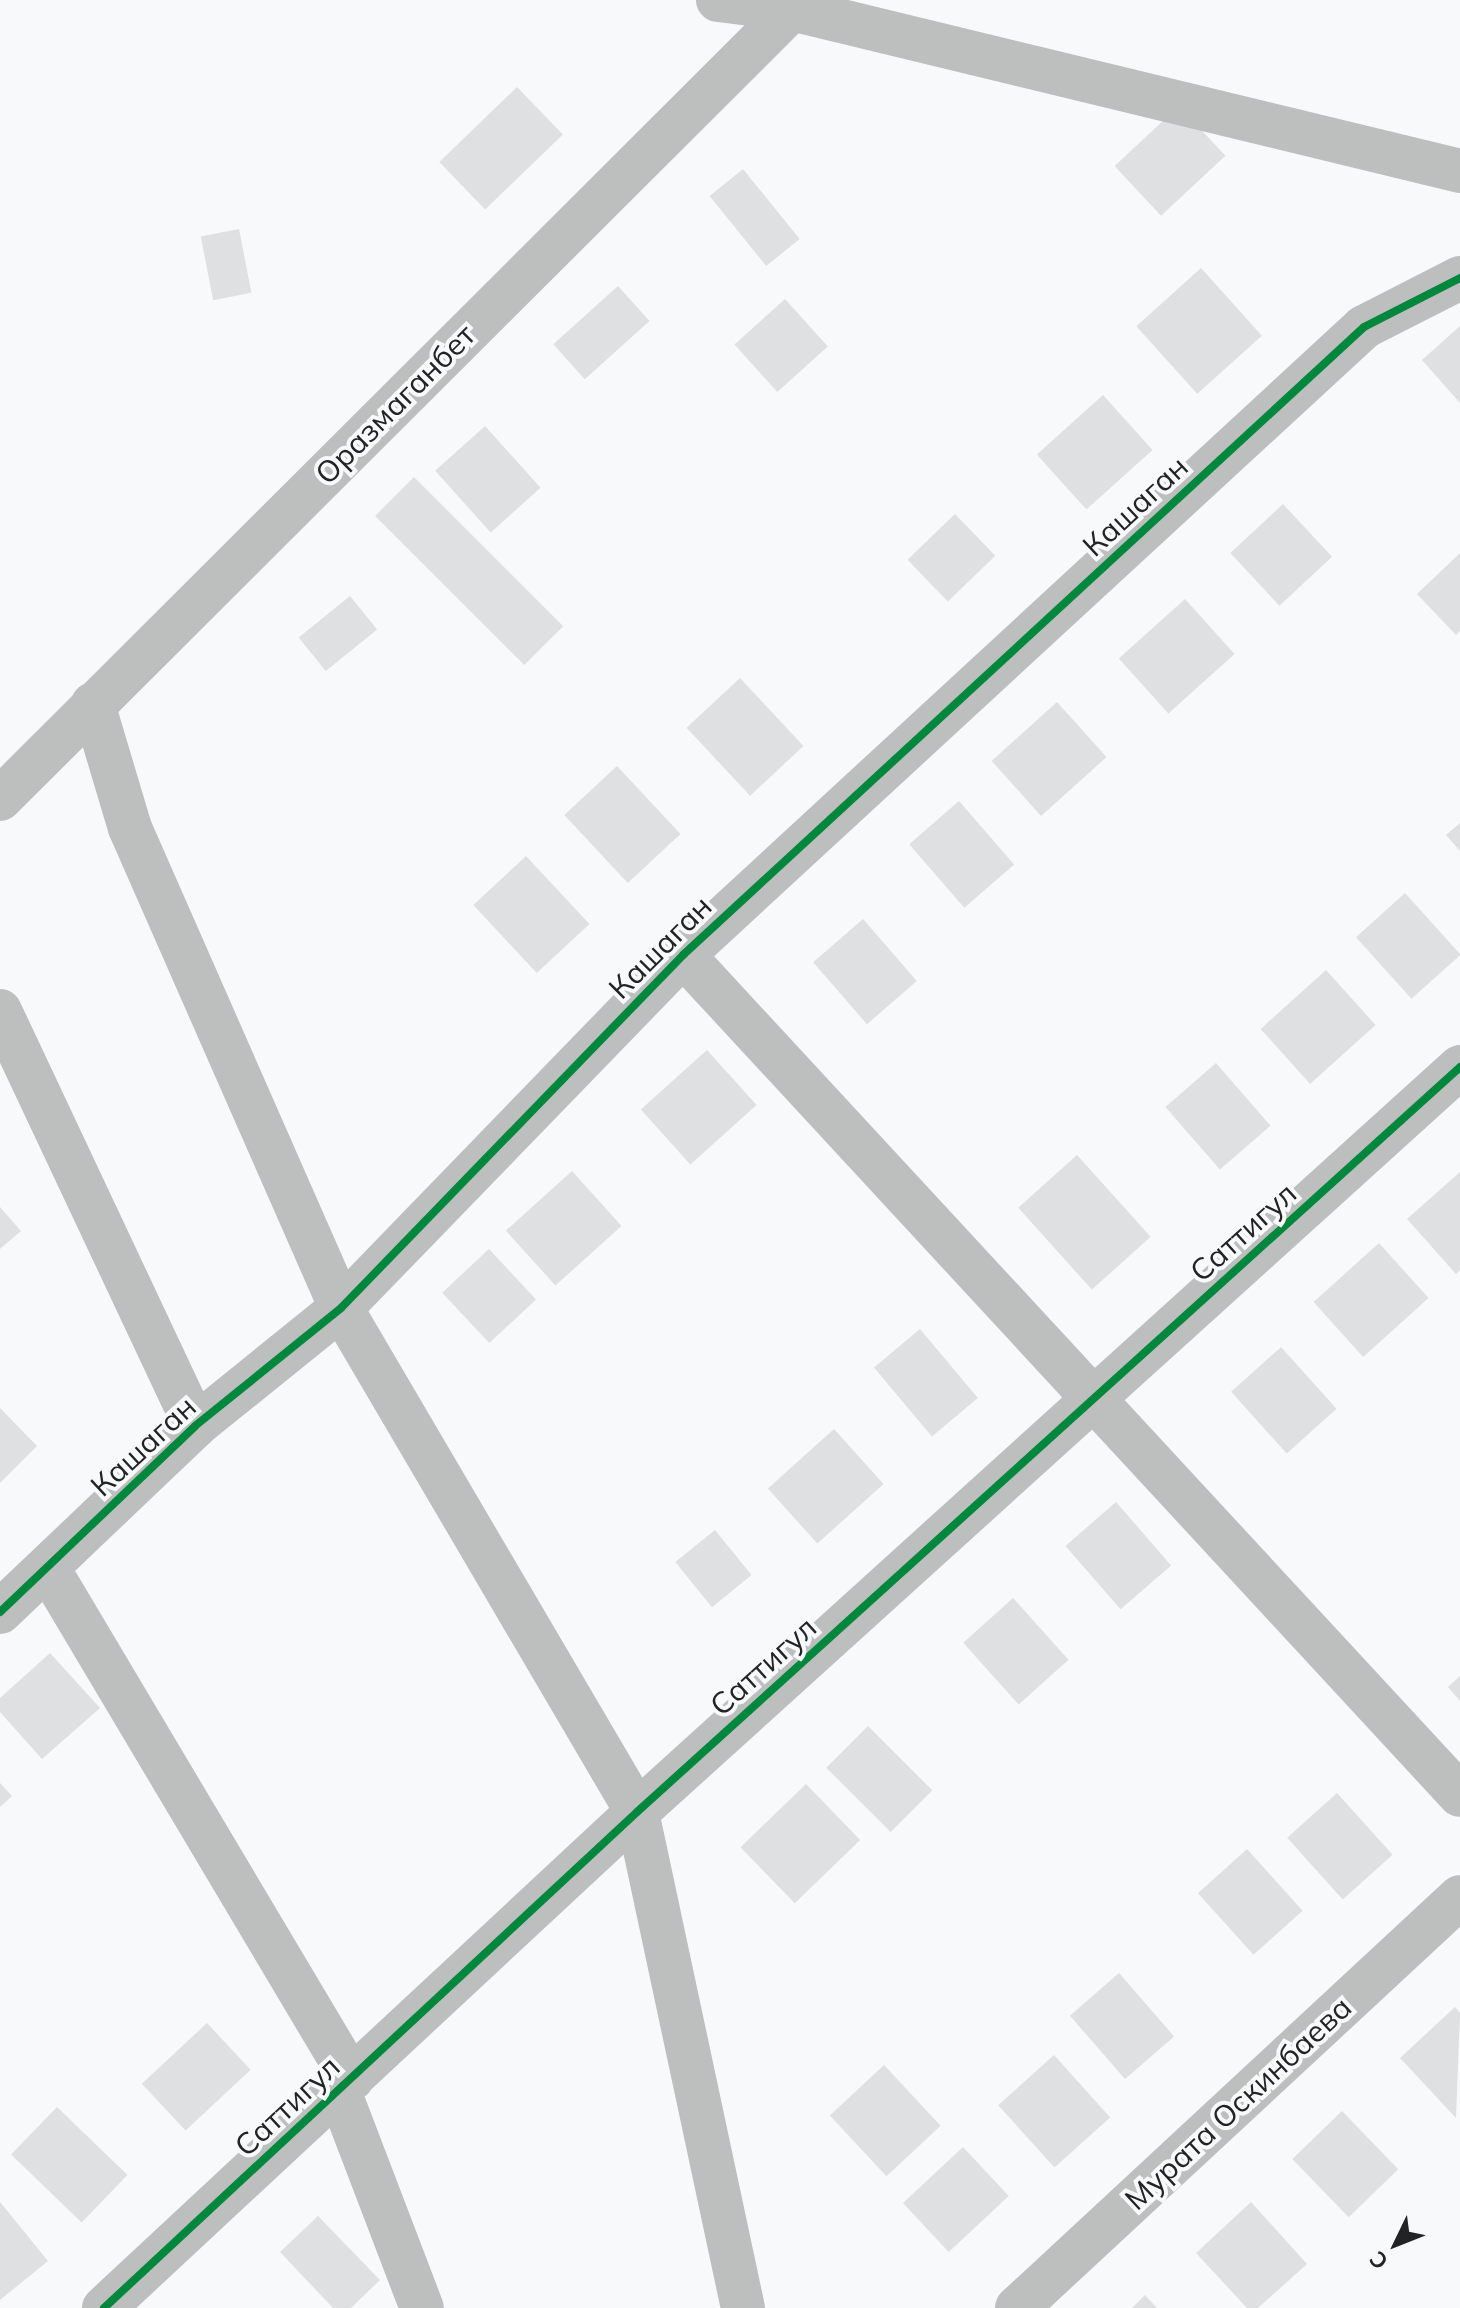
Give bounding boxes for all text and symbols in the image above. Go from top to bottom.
street label: Оразмаганбет [308,317,482,491]
street label: Кашаган [1075,448,1195,564]
street label: Кашаган [601,888,719,1006]
street label: Саттигул [1183,1175,1303,1289]
street label: Кашаган [83,1388,203,1504]
street label: Саттигул [703,1609,823,1723]
street label: Мурата Оскинбаева [1117,1989,1359,2217]
street label: Саттигул [227,2048,347,2164]
north arrow [1356,2204,1436,2284]
text: С [1363,2245,1394,2275]

